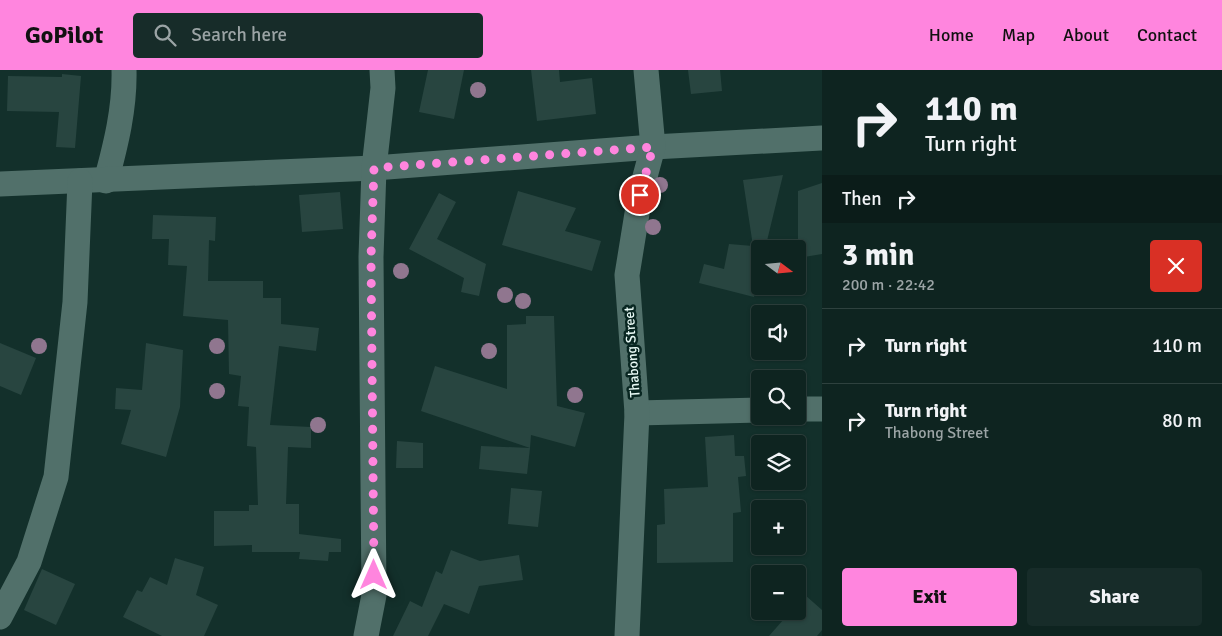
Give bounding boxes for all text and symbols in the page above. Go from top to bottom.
search box [133,13,483,58]
text: GoPilot [25,20,103,50]
icon: search [151,21,179,49]
text: Search here [191,23,287,47]
text: Home [929,24,974,46]
text: Map [1002,24,1035,46]
text: About [1063,24,1109,46]
text: Contact [1137,24,1197,46]
text: 110 m [925,87,1018,130]
icon: right [842,90,907,155]
text: Turn right [925,130,1017,157]
pin [619,174,661,216]
icon: arrive [626,181,654,209]
icon: right [892,185,920,213]
text: Then [842,187,882,211]
text: 3 min [842,237,914,274]
north arrow [751,240,806,295]
map controls [751,240,806,620]
button: close [1150,240,1202,292]
text: 200 m · 22:42 [842,275,935,295]
button: sound [751,305,806,360]
street label: Thabong Street [620,306,644,398]
icon: right [842,332,870,360]
text: Turn right [885,334,967,358]
text: 110 m [1152,334,1202,358]
button: search [751,370,806,425]
text: Turn right [885,399,967,423]
icon: right [842,407,870,435]
text: 80 m [1162,409,1202,433]
text: Thabong Street [885,423,989,443]
button: layers [751,435,806,490]
button: + [751,500,806,555]
position arrow [347,548,399,600]
button: − [751,565,806,620]
button: Exit [842,568,1017,626]
button: Share [1027,568,1202,626]

